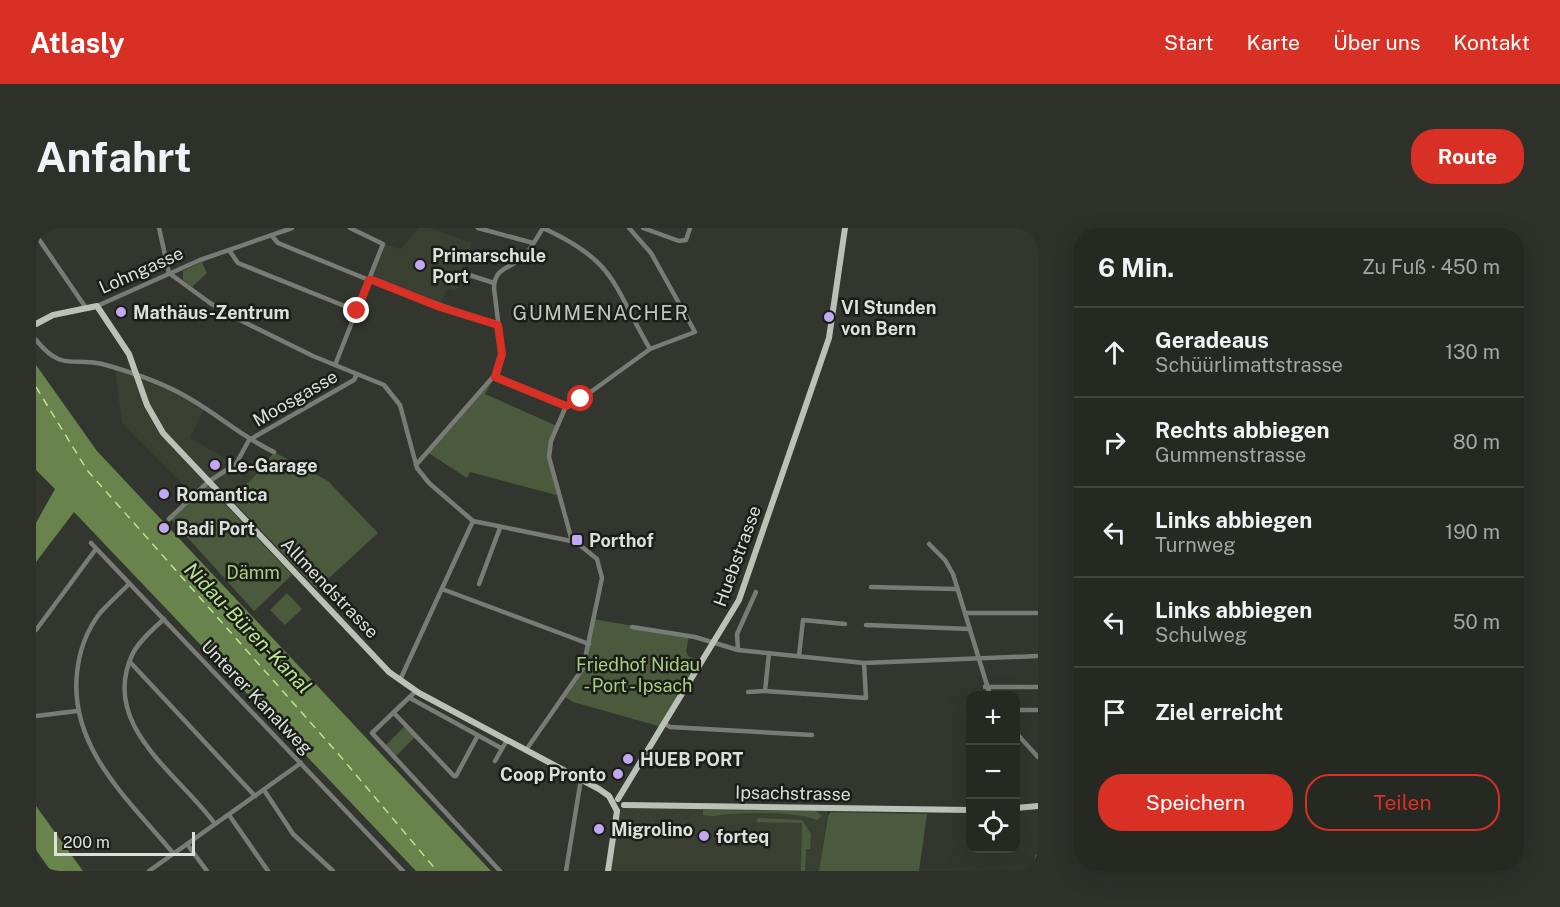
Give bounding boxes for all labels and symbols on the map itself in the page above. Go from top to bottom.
street label: Lohngasse [96,242,186,298]
place label: Primarschule Port [432,245,546,287]
marker: Primarschule Port [413,258,427,272]
route end [343,297,369,323]
place label: VI Stunden von Bern [841,297,936,339]
district label: GUMMENACHER [513,301,689,325]
place label: Mathäus-Zentrum [133,302,290,323]
marker: Mathäus-Zentrum [114,305,128,319]
marker: VI Stunden von Bern [822,310,836,324]
street label: Moosgasse [249,365,341,431]
route start [567,385,593,411]
place label: Le-Garage [227,455,318,476]
marker: Le-Garage [208,458,222,472]
place label: Romantica [176,484,267,505]
marker: Romantica [157,487,171,501]
street label: Huebstrasse [709,503,765,609]
place label: Badi Port [176,518,255,539]
marker: Badi Port [157,521,171,535]
place label: Porthof [589,530,654,551]
marker: Porthof [570,533,584,547]
street label: Allmendstrasse [277,534,383,642]
water label: Nidau-Büren-Kanal [179,558,317,698]
park label: Dämm [226,562,280,583]
street label: Unterer Kanalweg [197,635,317,759]
park label: Friedhof Nidau - Port - Ipsach [576,654,700,696]
place label: HUEB PORT [640,749,743,770]
marker: HUEB PORT [621,752,635,766]
place label: Coop Pronto [500,764,606,785]
marker: Coop Pronto [611,767,625,781]
street label: Ipsachstrasse [735,781,851,805]
place label: Migrolino [611,819,693,840]
marker: Migrolino [592,822,606,836]
place label: forteq [716,826,769,847]
scale bar [54,829,195,856]
marker: forteq [697,829,711,843]

